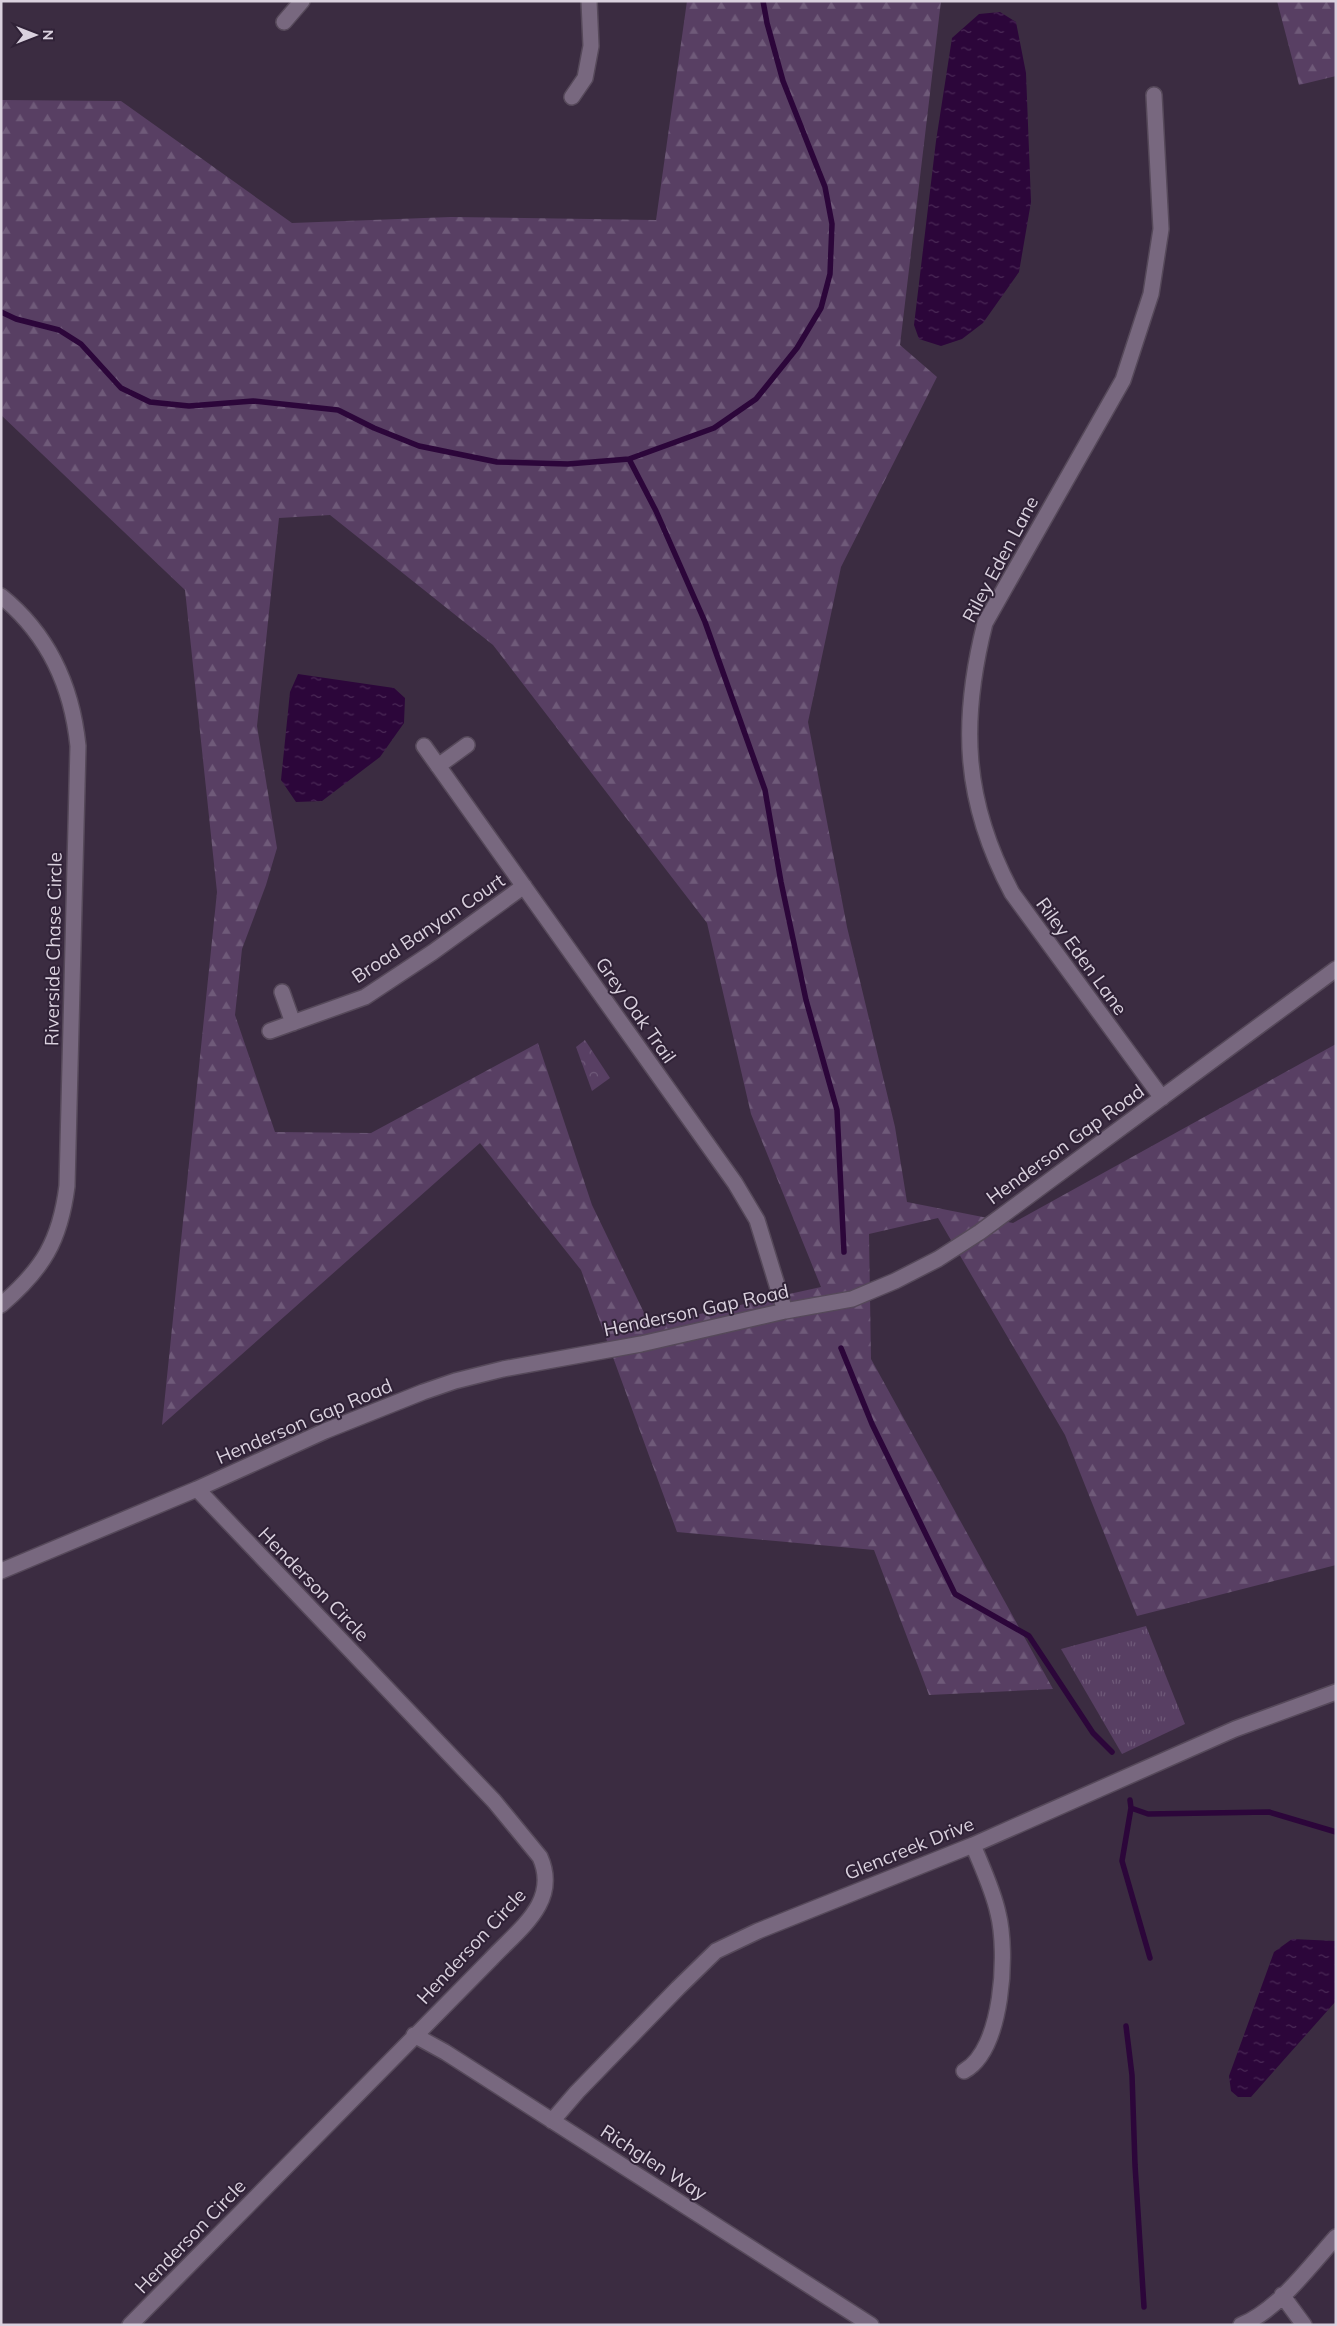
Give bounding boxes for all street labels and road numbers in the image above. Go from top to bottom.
street label: Riley Eden Lane [957,492,1043,626]
street label: Riverside Chase Circle [39,852,67,1046]
street label: Broad Banyan Court [347,868,509,988]
street label: Riley Eden Lane [1031,892,1133,1020]
street label: Grey Oak Trail [591,952,681,1068]
street label: Henderson Gap Road [981,1079,1149,1209]
street label: Henderson Gap Road [601,1279,791,1341]
street label: Henderson Gap Road [212,1373,396,1469]
street label: Henderson Circle [253,1522,375,1646]
street label: Glencreek Drive [841,1811,977,1885]
street label: Henderson Circle [411,1883,531,2009]
street label: Richglen Way [596,2119,712,2205]
street label: Henderson Circle [129,2174,251,2298]

